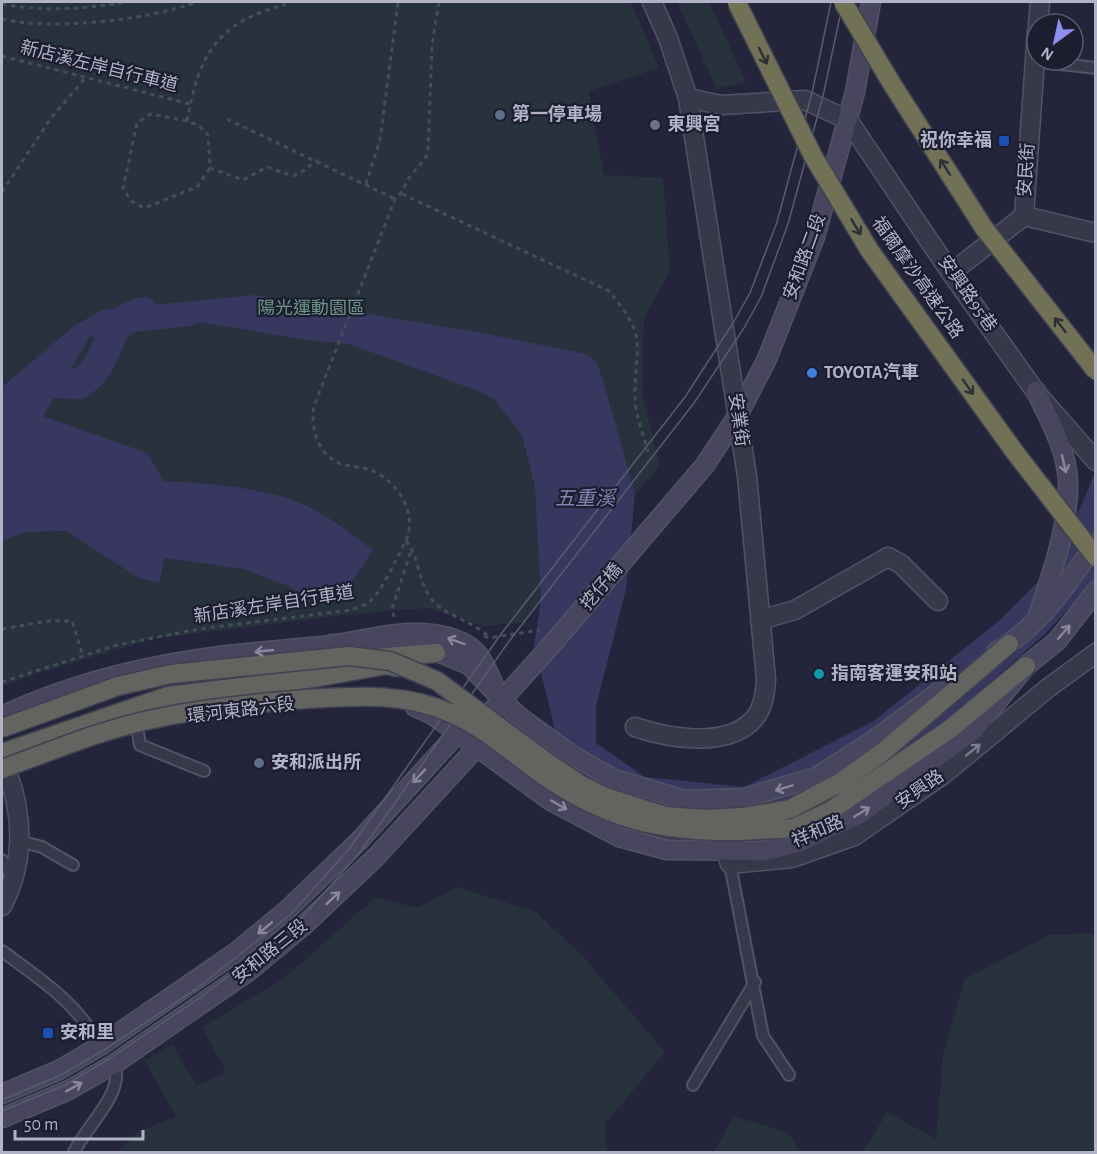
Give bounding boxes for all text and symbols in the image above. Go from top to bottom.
north arrow [1025,12,1085,72]
street label: 新店溪左岸自行車道 [18,37,180,95]
text: N [1038,44,1056,63]
one-way arrow [758,46,770,64]
place label: 第一停車場 [512,103,602,124]
marker: 第一停車場 [493,108,507,122]
place label: 東興宮 [667,114,721,134]
marker: 東興宮 [648,118,662,132]
place label: 祝你幸福 [920,129,992,150]
marker: 祝你幸福 [997,134,1011,148]
street label: 安民街 [1014,142,1038,198]
one-way arrow [939,159,951,176]
street label: 安和路二段 [779,211,829,302]
street label: 福爾摩沙高速公路 [868,213,967,342]
one-way arrow [850,218,862,235]
street label: 安興路95巷 [934,252,1001,335]
park label: 陽光運動園區 [257,298,365,318]
one-way arrow [1053,317,1066,333]
place label: TOYOTA汽車 [824,362,919,382]
marker: TOYOTA汽車 [805,366,819,380]
one-way arrow [962,378,974,394]
street label: 安業街 [725,392,753,448]
one-way arrow [1059,455,1071,474]
water label: 五重溪 [555,488,618,509]
street label: 挖仔橋 [576,559,626,613]
street label: 新店溪左岸自行車道 [192,581,355,627]
one-way arrow [1057,625,1071,640]
one-way arrow [447,634,466,645]
one-way arrow [255,646,274,657]
place label: 指南客運安和站 [831,663,957,683]
marker: 指南客運安和站 [812,667,826,681]
street label: 環河東路六段 [186,694,296,727]
one-way arrow [965,743,980,757]
place label: 安和派出所 [271,752,361,772]
marker: 安和派出所 [252,756,266,770]
street label: 安興路 [892,766,947,813]
one-way arrow [412,769,426,784]
one-way arrow [775,783,794,794]
one-way arrow [550,799,567,811]
one-way arrow [853,805,870,817]
street label: 祥和路 [789,811,846,851]
one-way arrow [326,891,341,905]
street label: 安和路三段 [228,915,311,987]
one-way arrow [258,921,273,935]
place label: 安和里 [60,1022,114,1042]
marker: 安和里 [41,1026,55,1040]
one-way arrow [65,1081,83,1092]
scale bar [15,1103,142,1141]
text: 50 m [24,1116,58,1134]

